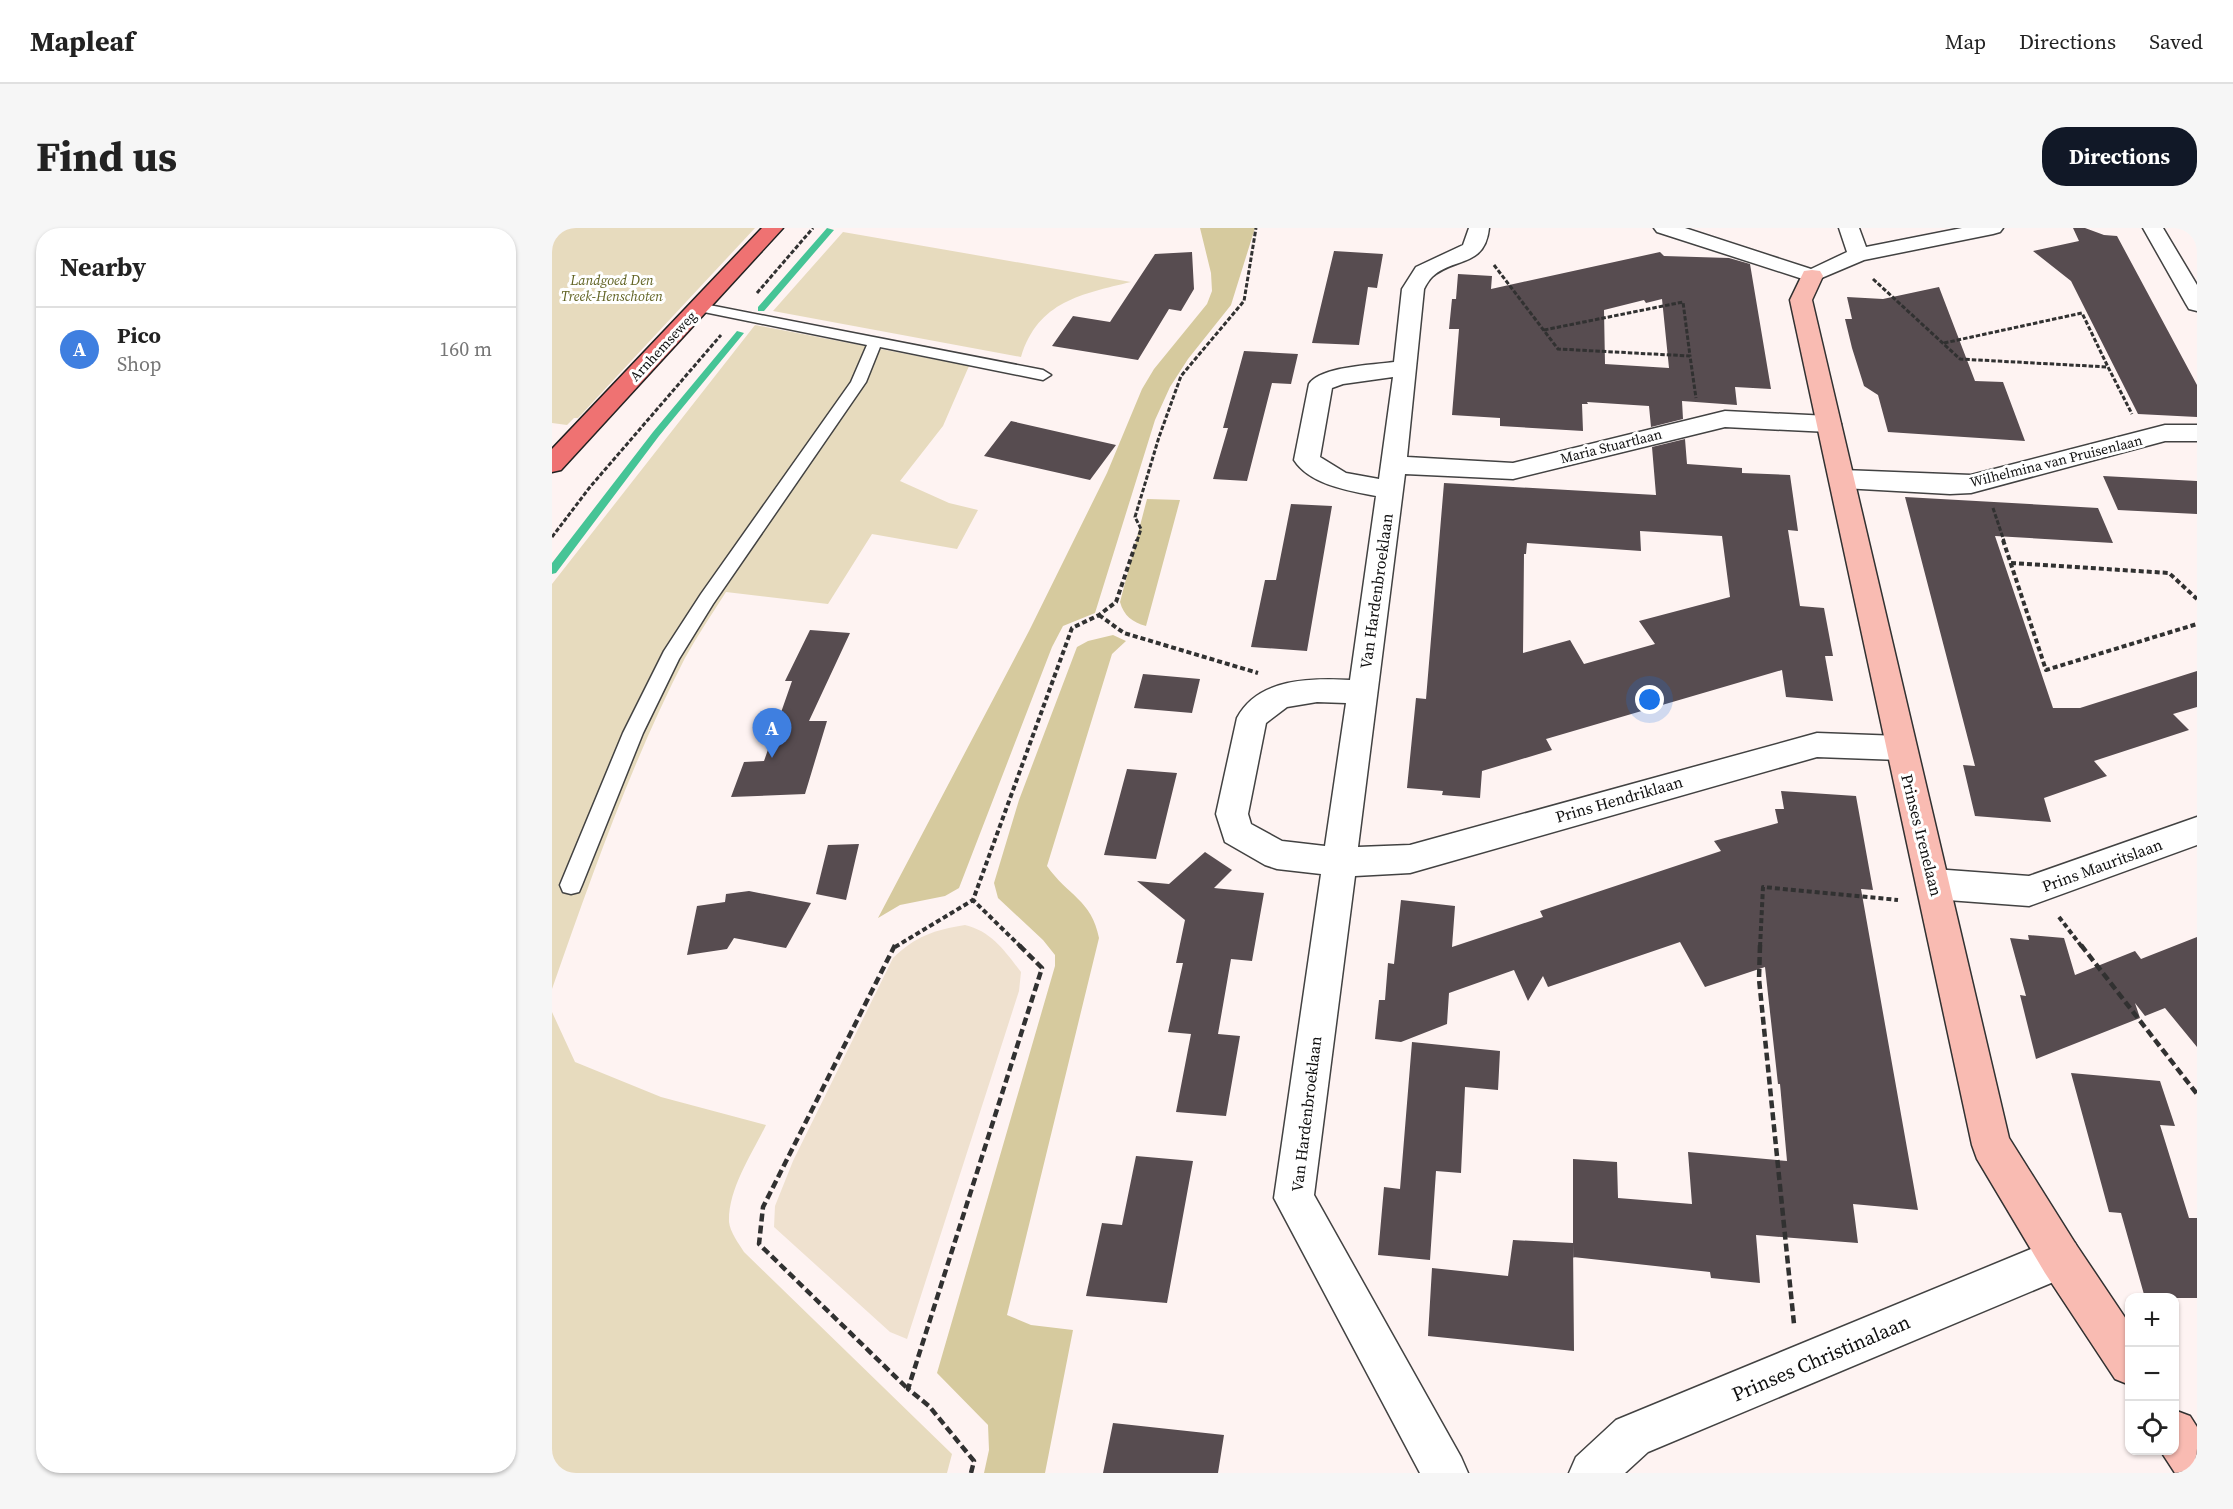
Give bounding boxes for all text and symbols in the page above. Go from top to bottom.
text: Mapleaf [30,22,134,60]
text: Map [1945,27,1986,56]
text: Directions [2019,27,2116,56]
text: Saved [2149,27,2203,56]
text: Find us [36,127,177,185]
button: Directions [2042,127,2197,186]
text: Nearby [60,249,146,285]
park label: Landgoed Den Treek-Henschoten [561,270,663,306]
street label: Arnhemseweg [625,306,701,386]
text: Pico [117,320,161,350]
text: A [73,335,86,363]
text: 160 m [439,335,492,363]
text: Shop [117,350,162,378]
street label: Maria Stuartlaan [1558,424,1664,468]
street label: Wilhelmina van Pruisenlaan [1968,430,2145,492]
street label: Van Hardenbroeklaan [1354,512,1398,670]
your location [1635,685,1664,714]
pin: A [752,708,792,758]
street label: Prins Hendriklaan [1553,770,1685,828]
street label: Prinses Irenelaan [1896,772,1948,899]
street label: Prins Mauritslaan [2039,833,2166,897]
street label: Van Hardenbroeklaan [1286,1035,1327,1193]
map controls [2125,1293,2179,1455]
button: + [2125,1293,2179,1347]
street label: Prinses Christinalaan [1728,1308,1914,1408]
button: − [2125,1347,2179,1401]
button: locate [2125,1401,2179,1455]

